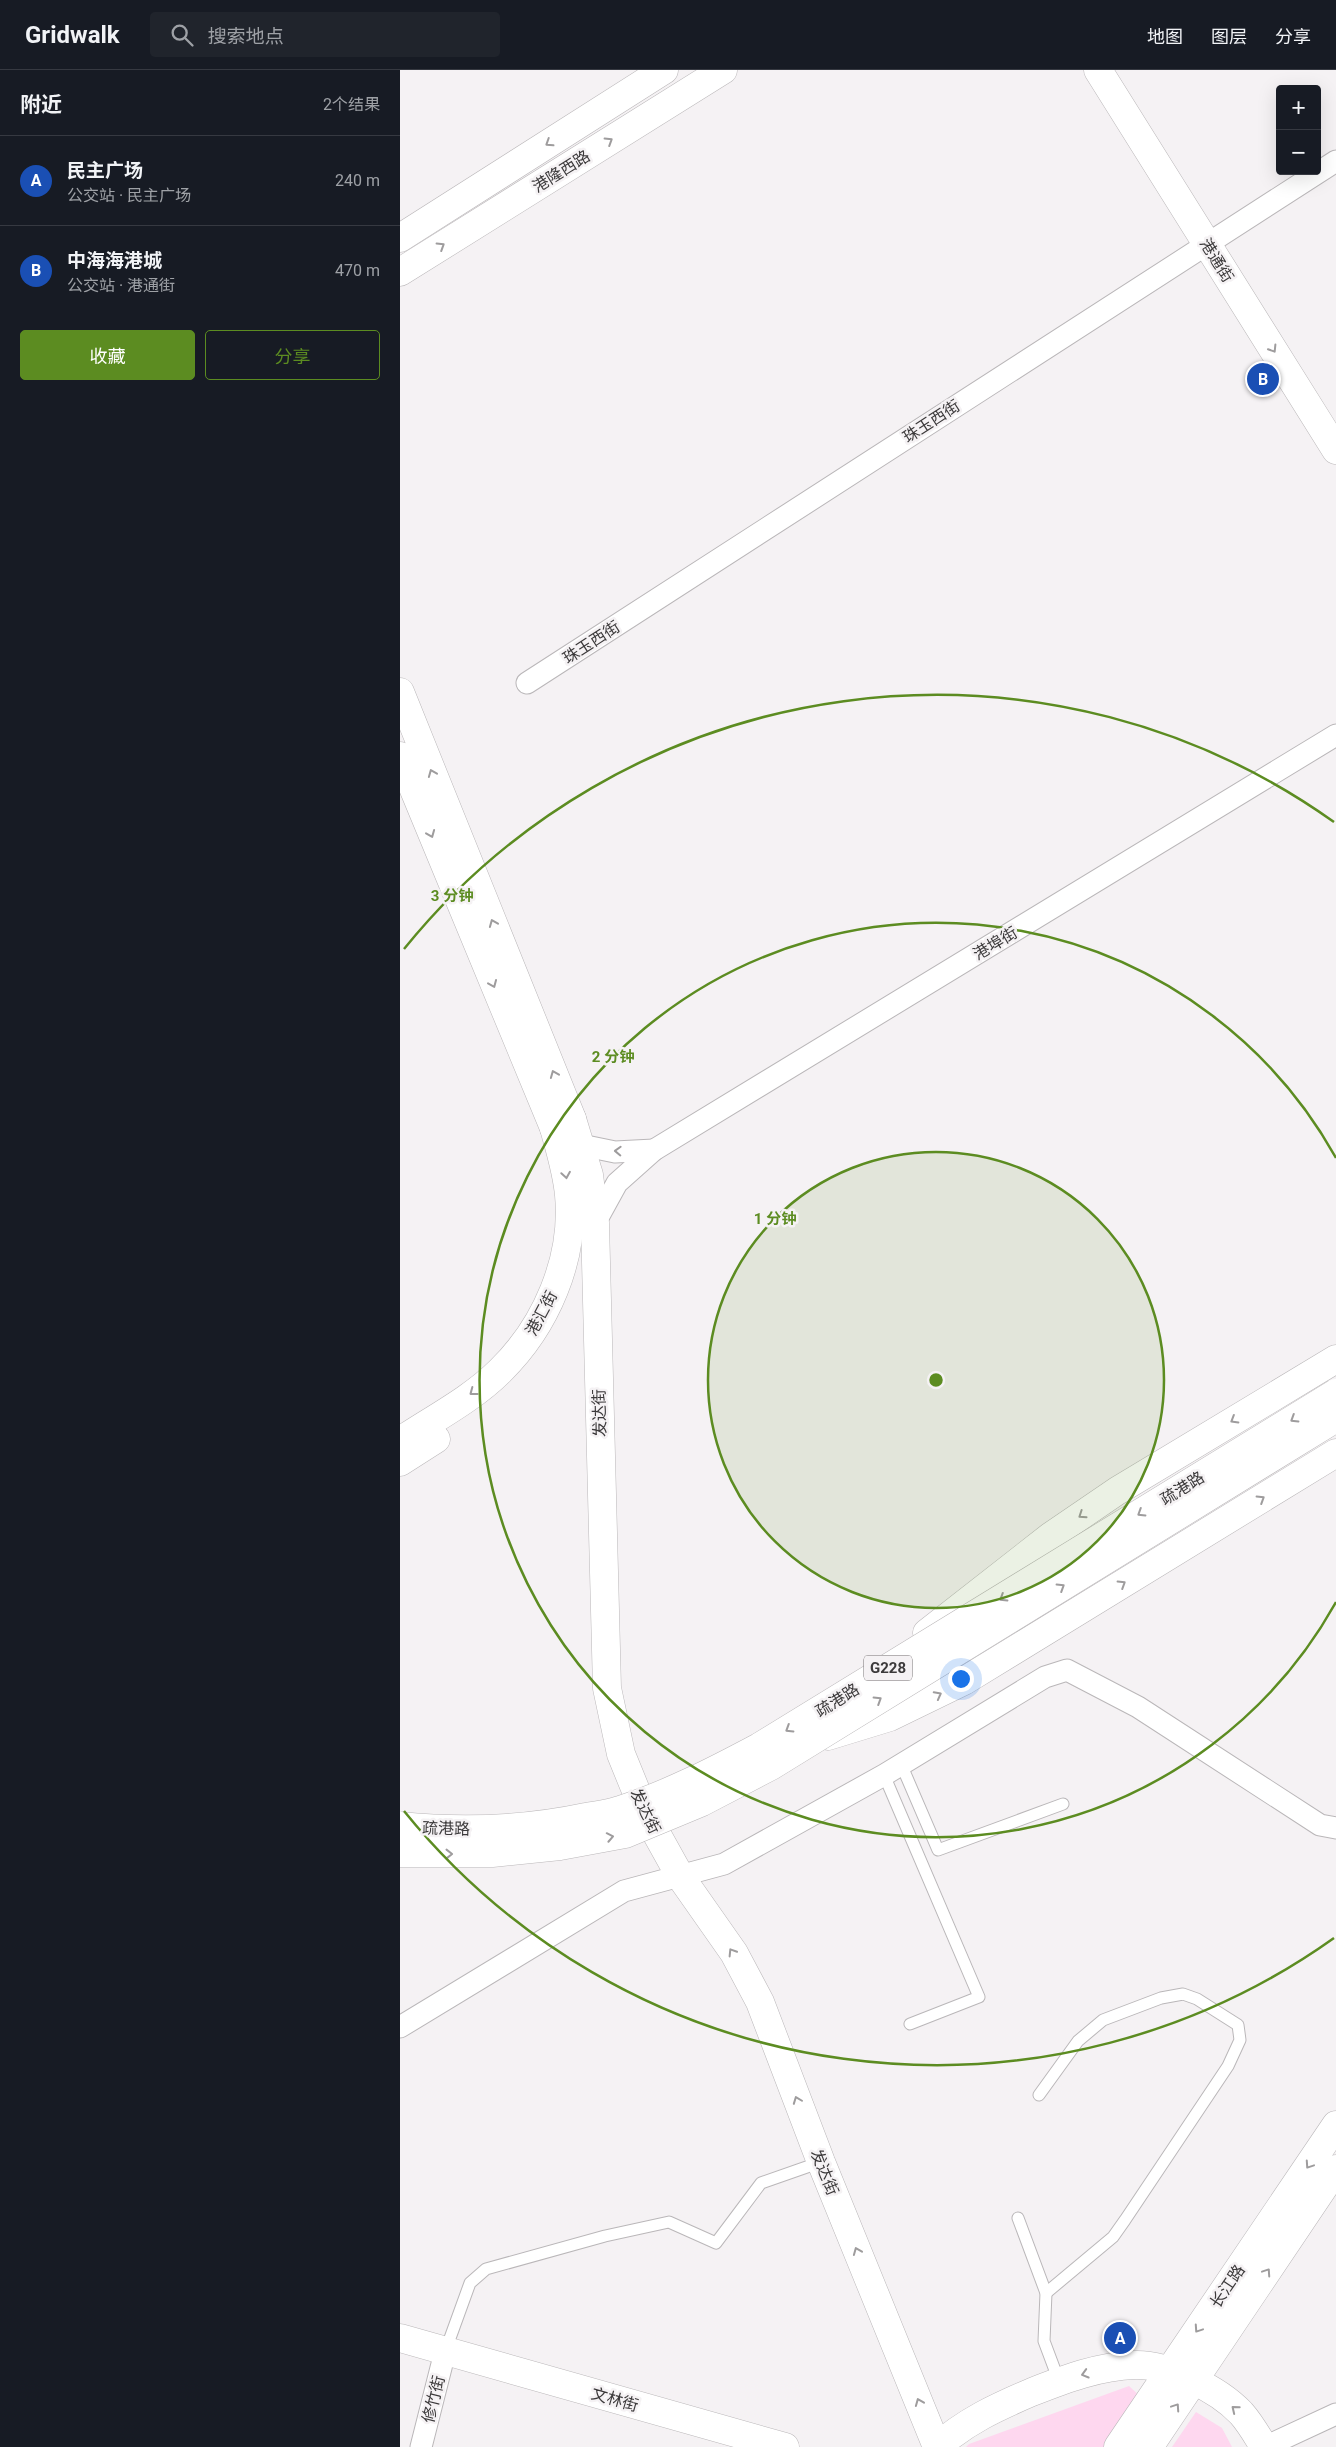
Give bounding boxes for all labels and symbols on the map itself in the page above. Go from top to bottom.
one-way arrow [545,137,554,147]
one-way arrow [603,138,612,147]
street label: 港隆西路 [529,146,593,196]
street label: 港通街 [1196,235,1237,286]
one-way arrow [436,242,445,252]
one-way arrow [1266,343,1276,352]
pin: B [1247,360,1279,398]
street label: 珠玉西街 [899,396,963,447]
street label: 珠玉西街 [559,617,623,668]
one-way arrow [428,769,439,778]
one-way arrow [425,829,436,838]
text: 3 分钟 [431,887,473,905]
one-way arrow [489,920,499,928]
street label: 港埠街 [970,923,1021,964]
one-way arrow [487,979,498,988]
text: 2 分钟 [592,1048,634,1066]
one-way arrow [549,1070,560,1079]
one-way arrow [613,1146,621,1156]
one-way arrow [560,1171,570,1179]
text: 1 分钟 [754,1210,796,1228]
street label: 港汇街 [522,1288,561,1339]
centre of rings [927,1371,945,1389]
one-way arrow [470,1387,479,1395]
street label: 发达街 [590,1389,609,1437]
one-way arrow [1291,1412,1300,1422]
one-way arrow [1231,1414,1240,1424]
street label: 疏港路 [1157,1468,1208,1509]
one-way arrow [1255,1496,1264,1506]
one-way arrow [1137,1506,1146,1516]
one-way arrow [1078,1509,1087,1518]
one-way arrow [1117,1581,1126,1591]
one-way arrow [1056,1584,1065,1593]
one-way arrow [999,1591,1008,1601]
road number: G228 [864,1656,912,1680]
your location [948,1666,974,1692]
street label: 疏港路 [812,1680,863,1721]
one-way arrow [933,1691,942,1701]
one-way arrow [873,1696,882,1706]
one-way arrow [786,1722,795,1732]
street label: 发达街 [626,1785,665,1837]
street label: 疏港路 [422,1819,470,1838]
one-way arrow [606,1832,614,1842]
one-way arrow [445,1849,453,1859]
one-way arrow [729,1948,739,1957]
one-way arrow [793,2097,803,2105]
street label: 发达街 [807,2146,842,2198]
one-way arrow [1306,2160,1315,2169]
one-way arrow [853,2247,864,2256]
street label: 长江路 [1206,2261,1249,2311]
one-way arrow [1261,2268,1270,2278]
pin: A [1104,2319,1136,2357]
one-way arrow [1195,2323,1204,2333]
one-way arrow [1081,2368,1090,2378]
street label: 修竹街 [418,2374,449,2425]
street label: 文林街 [589,2384,641,2415]
one-way arrow [915,2398,925,2407]
one-way arrow [1170,2403,1179,2412]
one-way arrow [1232,2406,1241,2414]

